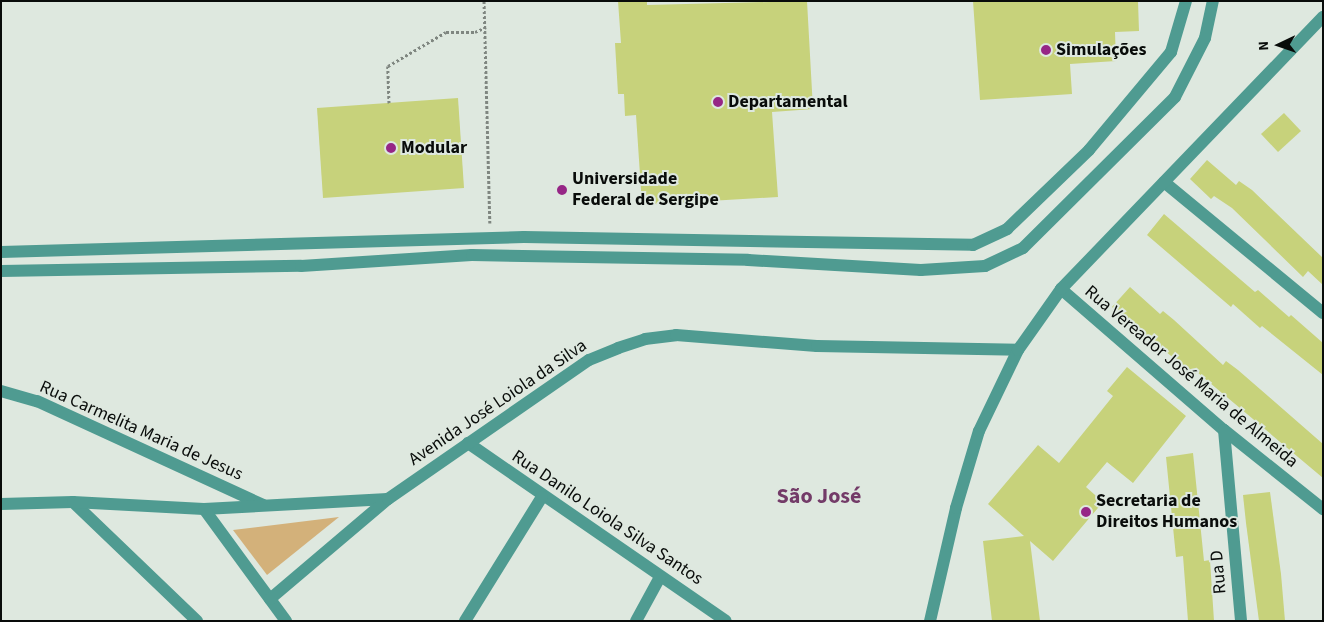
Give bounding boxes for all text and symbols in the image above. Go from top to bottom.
north arrow [1254,20,1304,70]
place label: Simulações [1056,39,1146,61]
text: N [1254,41,1274,51]
marker: Simulações [1040,44,1052,56]
place label: Departamental [728,91,848,113]
marker: Departamental [712,96,724,108]
place label: Modular [401,137,467,159]
marker: Modular [385,142,397,154]
place label: Universidade Federal de Sergipe [572,169,719,212]
marker: Universidade Federal de Sergipe [556,184,568,196]
street label: Rua Vereador José Maria de Almeida [1080,281,1302,473]
street label: Avenida José Loiola da Silva [405,335,591,471]
street label: Rua Carmelita Maria de Jesus [36,376,246,486]
street label: Rua Danilo Loiola Silva Santos [507,446,707,590]
district label: São José [777,484,861,510]
place label: Secretaria de Direitos Humanos [1096,491,1237,534]
marker: Secretaria de Direitos Humanos [1080,506,1092,518]
street label: Rua D [1206,549,1232,595]

